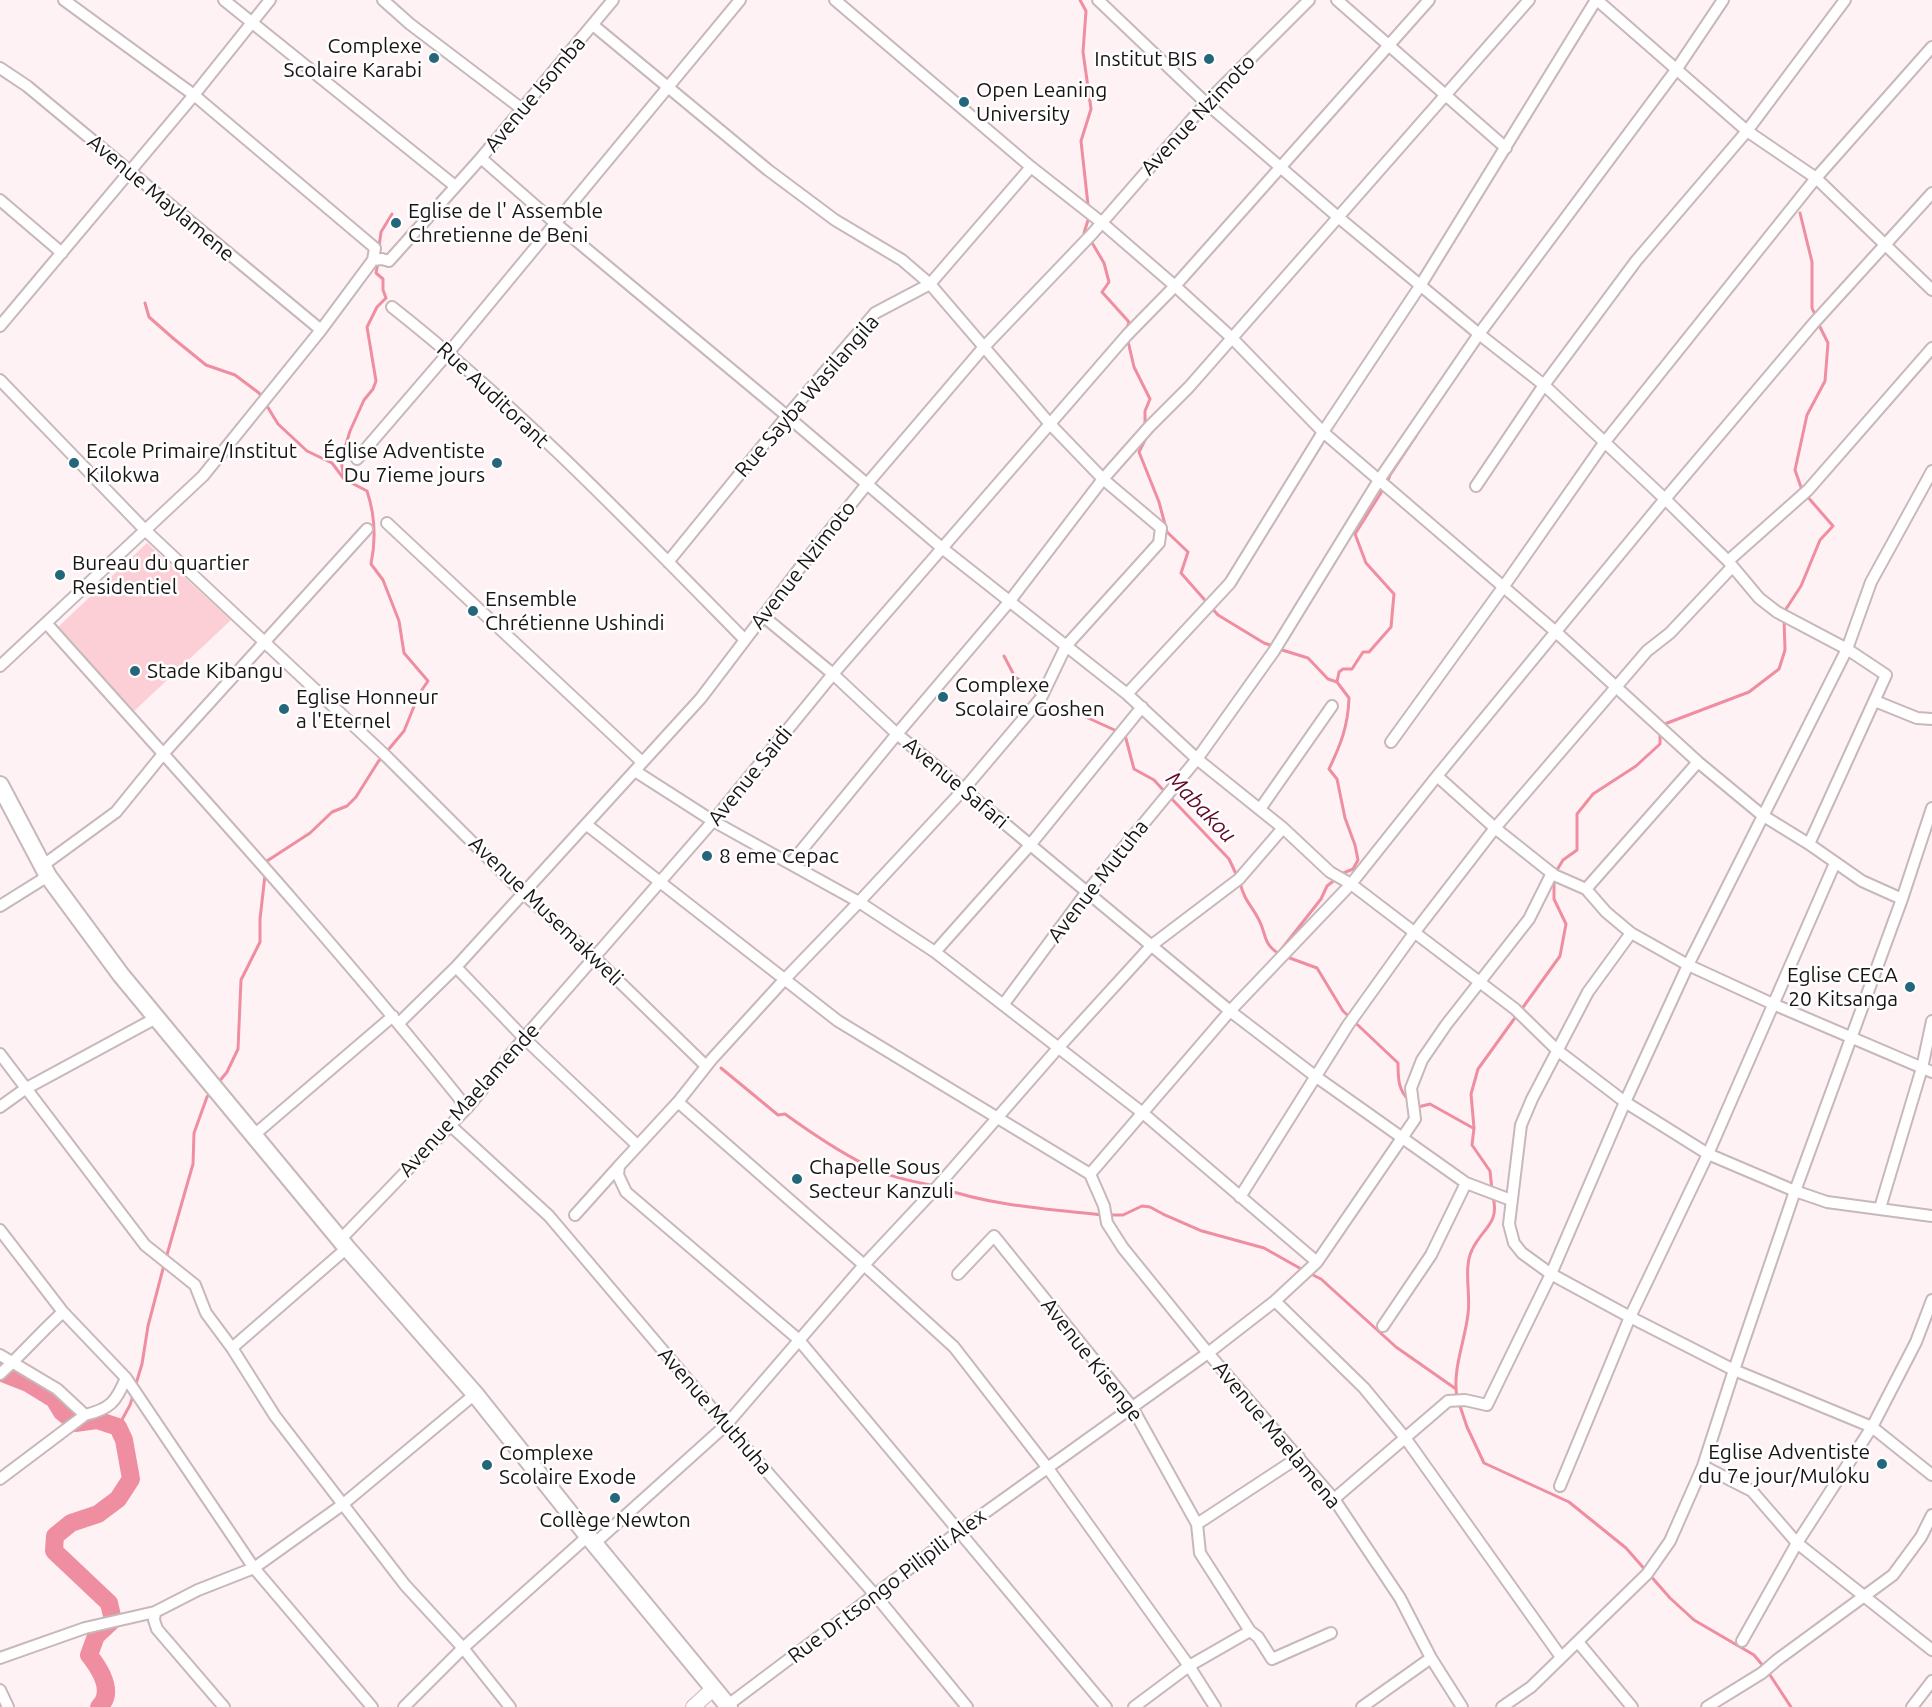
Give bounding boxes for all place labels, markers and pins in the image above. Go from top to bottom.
place label: Complexe Scolaire Karabi [284,33,422,83]
place label: Institut BIS [1094,46,1197,72]
marker: Complexe Scolaire Karabi [427,51,441,65]
marker: Institut BIS [1202,52,1216,66]
place label: Open Leaning University [976,77,1107,127]
marker: Open Leaning University [957,95,971,109]
place label: Eglise de l' Assemble Chretienne de Beni [408,198,603,248]
marker: Eglise de l' Assemble Chretienne de Beni [389,216,403,230]
place label: Ecole Primaire/Institut Kilokwa [86,438,297,488]
place label: Église Adventiste Du 7ieme jours [323,438,485,488]
marker: Ecole Primaire/Institut Kilokwa [67,456,81,470]
marker: Église Adventiste Du 7ieme jours [490,456,504,470]
place label: Bureau du quartier Residentiel [72,550,249,600]
marker: Bureau du quartier Residentiel [53,568,67,582]
place label: Ensemble Chrétienne Ushindi [485,586,665,636]
marker: Ensemble Chrétienne Ushindi [466,604,480,618]
place label: Stade Kibangu [147,658,283,684]
marker: Stade Kibangu [128,664,142,678]
place label: Complexe Scolaire Goshen [955,672,1105,722]
place label: Eglise Honneur a l'Eternel [296,684,438,734]
marker: Complexe Scolaire Goshen [936,690,950,704]
marker: Eglise Honneur a l'Eternel [277,702,291,716]
place label: 8 eme Cepac [719,843,839,869]
marker: 8 eme Cepac [700,849,714,863]
place label: Eglise CECA 20 Kitsanga [1787,962,1898,1012]
marker: Eglise CECA 20 Kitsanga [1903,980,1917,994]
place label: Chapelle Sous Secteur Kanzuli [809,1154,954,1204]
marker: Chapelle Sous Secteur Kanzuli [790,1172,804,1186]
place label: Eglise Adventiste du 7e jour/Muloku [1698,1439,1870,1489]
place label: Complexe Scolaire Exode [499,1440,636,1490]
marker: Eglise Adventiste du 7e jour/Muloku [1875,1457,1889,1471]
marker: Complexe Scolaire Exode [480,1458,494,1472]
marker: Collège Newton [608,1491,622,1505]
place label: Collège Newton [539,1507,691,1533]

